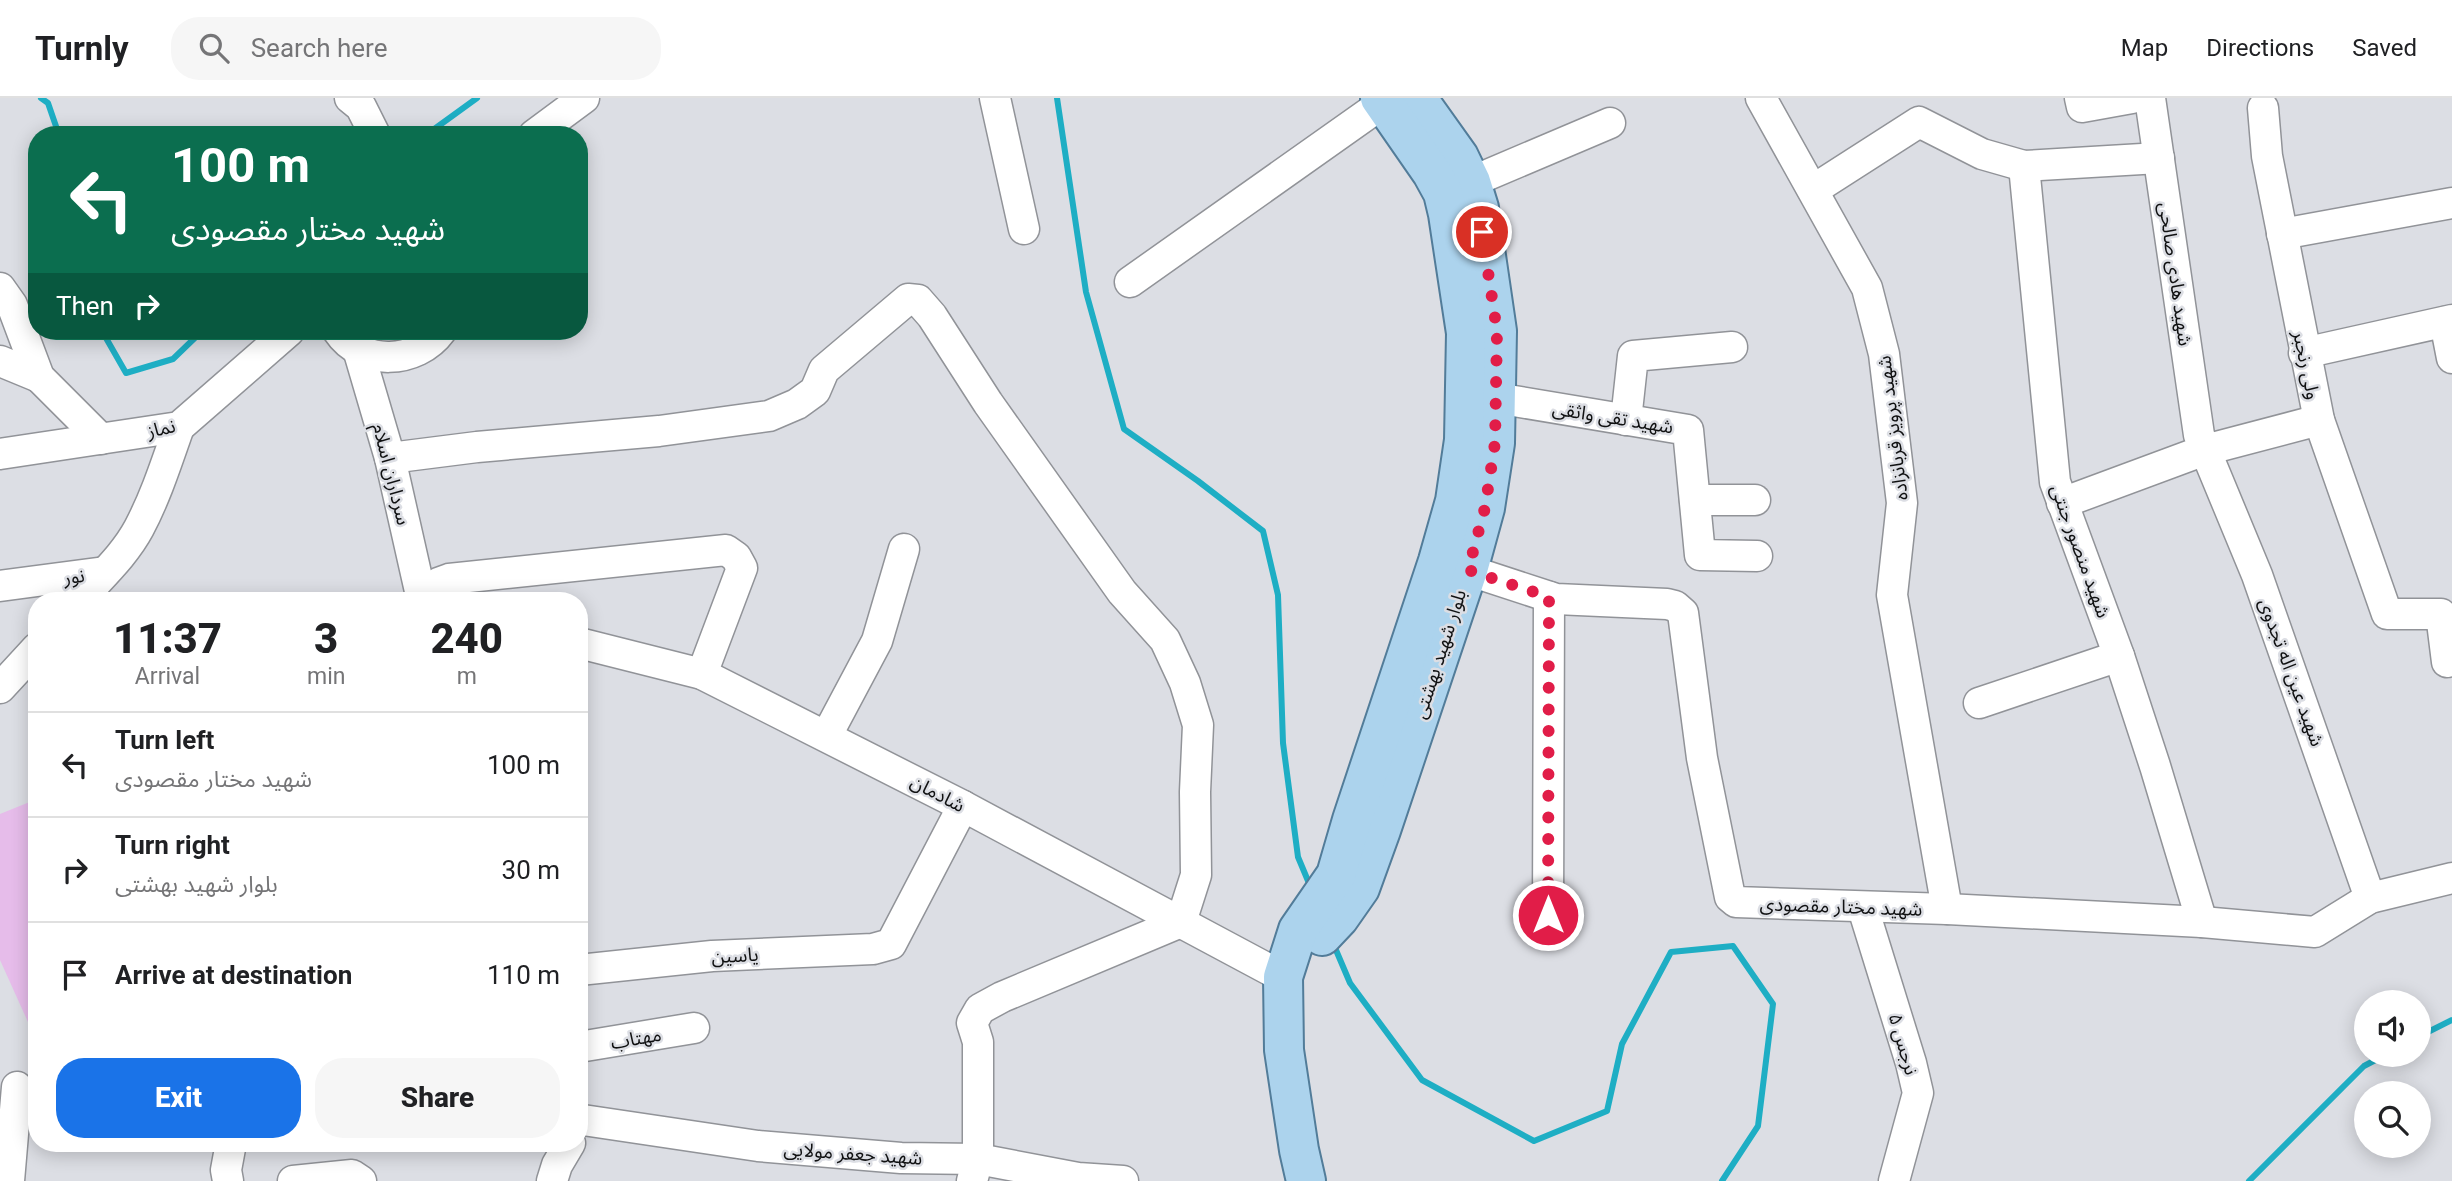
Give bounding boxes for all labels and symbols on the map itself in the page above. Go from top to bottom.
street label: شهید هادی صالحی [2154,201,2197,347]
pin [1452,202,1512,262]
street label: ولی رنجبر [2288,328,2325,402]
street label: شهید پرویز قربانزاده [1872,354,1914,502]
street label: شهید تقی واثقی [1551,397,1675,438]
street label: نماز [144,414,178,443]
street label: سرداران اسلام [365,421,415,528]
street label: شهید منصور جنتی [2046,481,2115,621]
street label: نور [61,564,86,589]
street label: بلوار شهید بهشتی [1408,587,1471,722]
street label: شهید عین اله تجدوی [2254,595,2329,749]
street label: شادمان [907,770,969,817]
position arrow [1511,878,1585,952]
street label: شهید مختار مقصودی [1759,892,1923,921]
street label: یاسین [711,943,759,968]
street label: نرجس ۵ [1884,1011,1923,1077]
street label: مهتاب [609,1023,663,1054]
street label: شهید جعفر مولایی [783,1137,923,1170]

